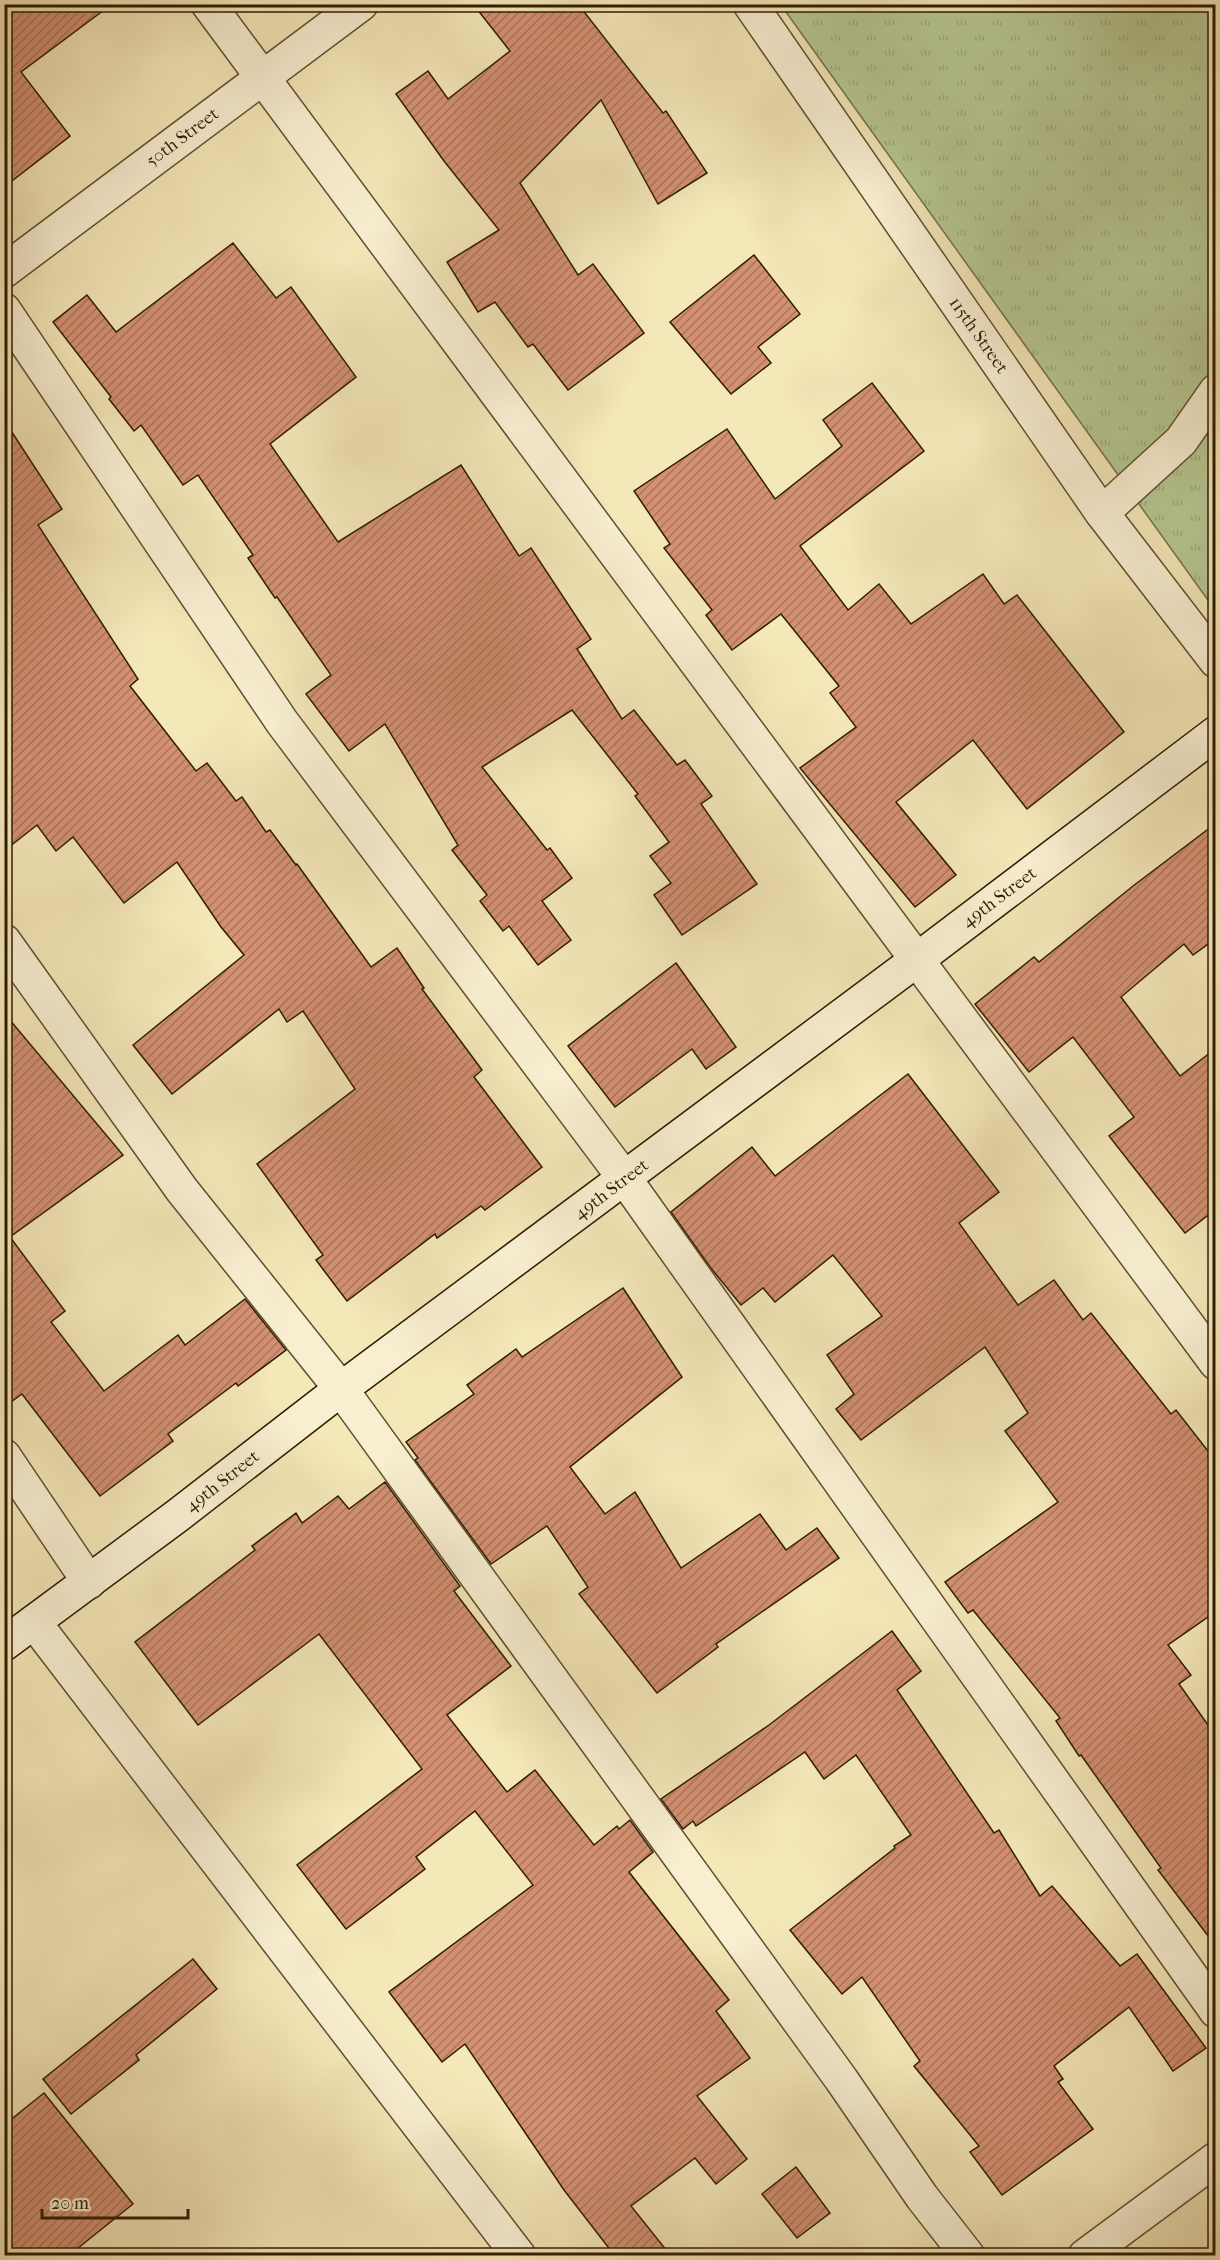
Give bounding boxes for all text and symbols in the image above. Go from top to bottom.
street label: 50th Street [142,103,223,172]
street label: 115th Street [945,293,1013,378]
street label: 49th Street [958,862,1041,932]
street label: 49th Street [570,1154,653,1224]
street label: 49th Street [181,1446,264,1517]
scale bar [42,2182,188,2220]
text: 20 m [51,2193,89,2214]

